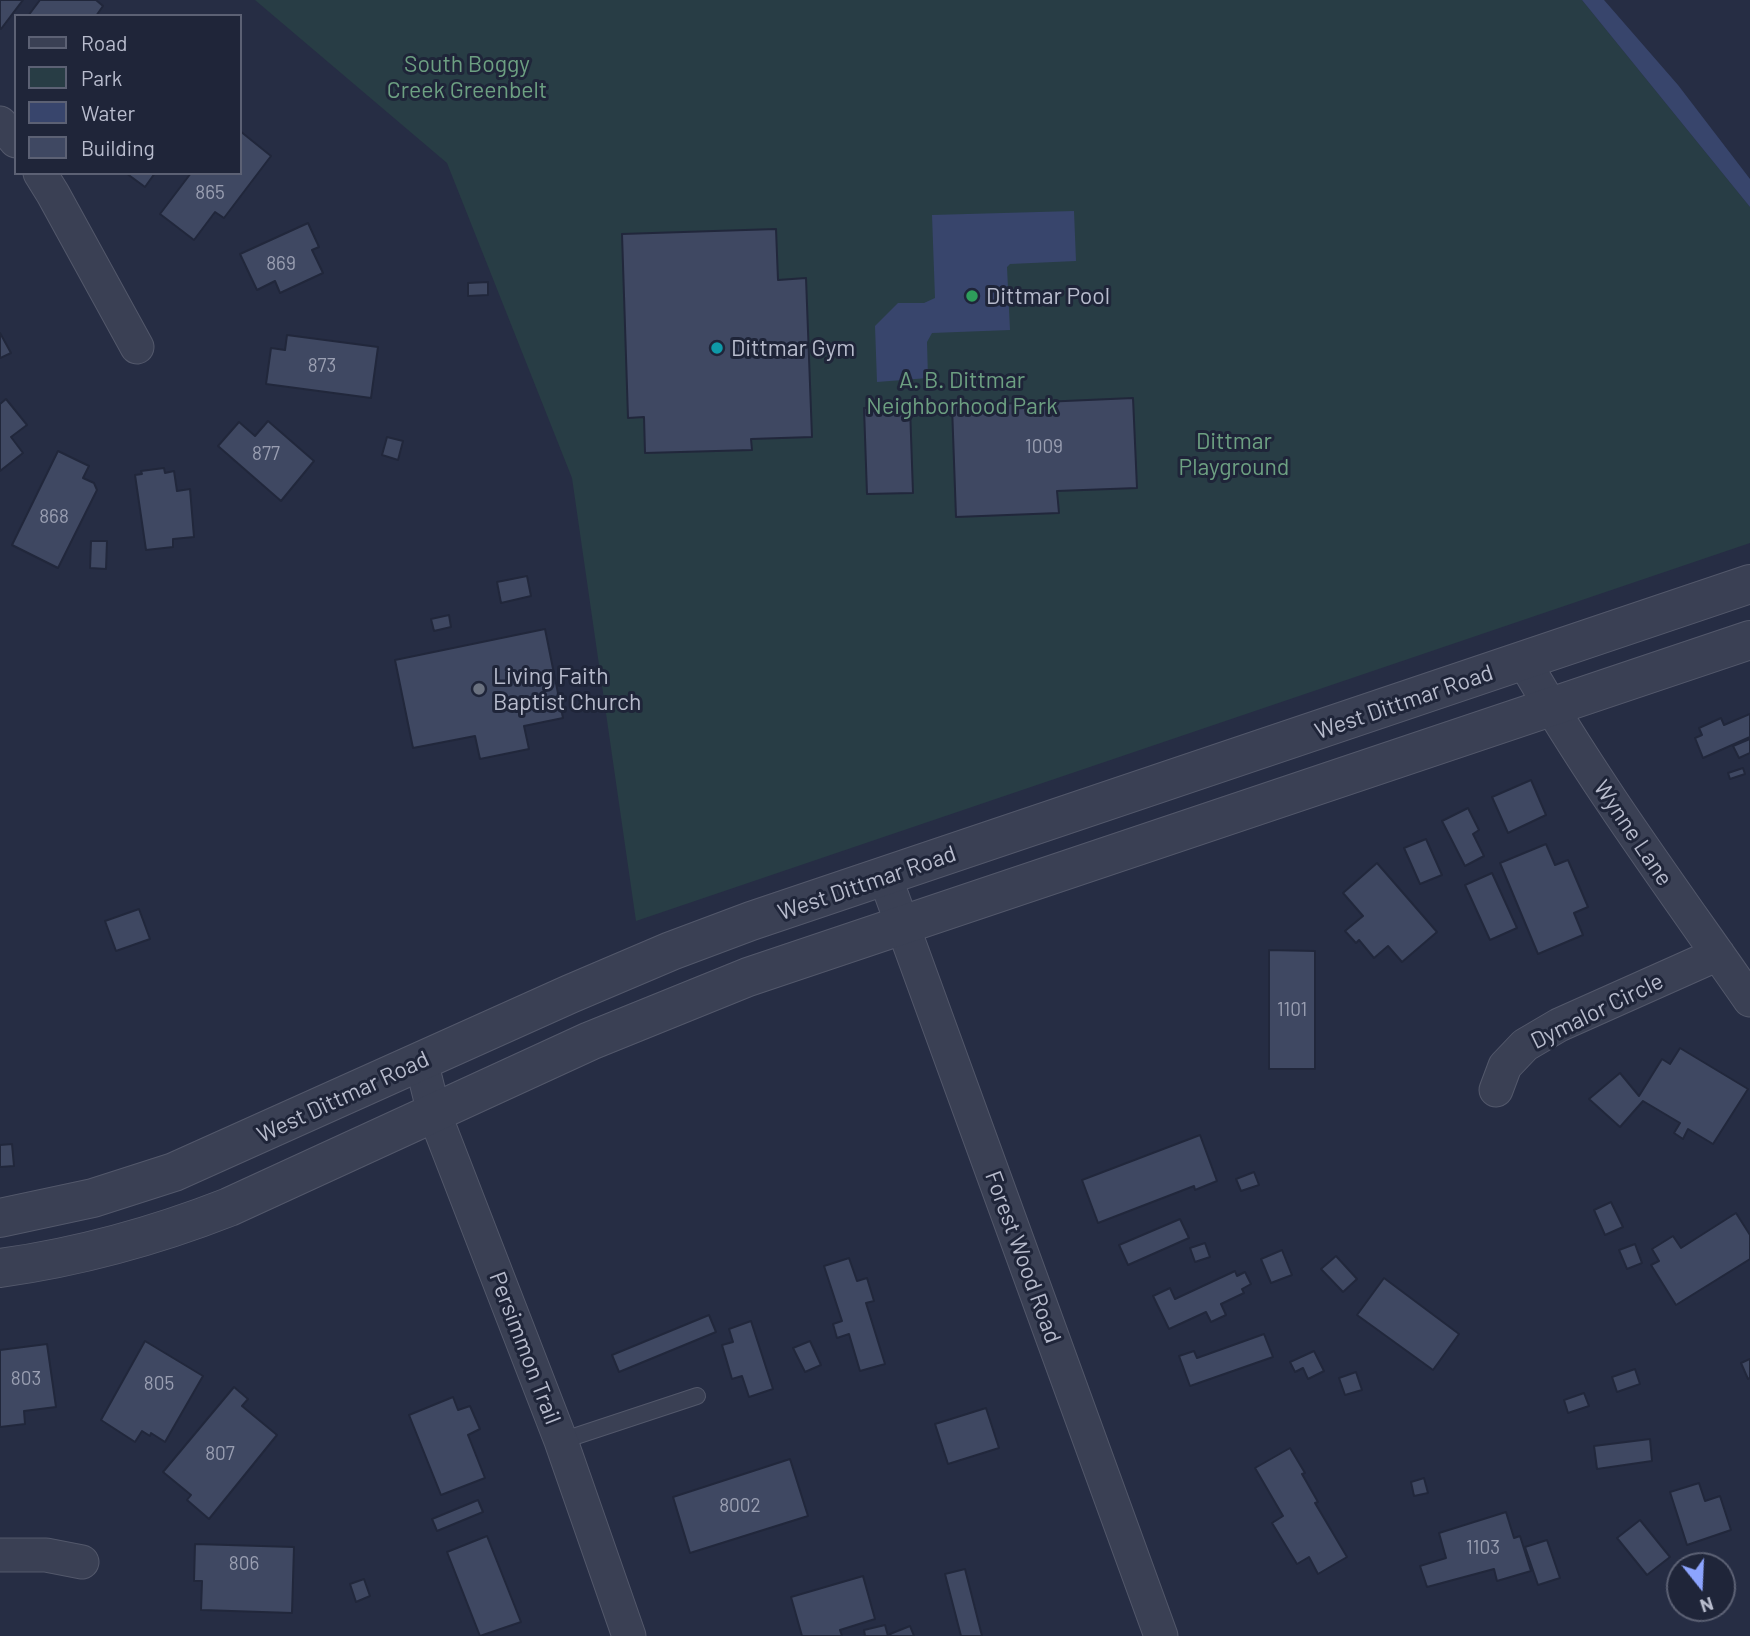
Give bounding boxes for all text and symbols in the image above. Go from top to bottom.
legend [14,14,242,175]
text: Road [81,30,127,55]
park label: South Boggy Creek Greenbelt [387,50,547,104]
text: Park [81,65,122,90]
text: Water [81,100,135,125]
text: Building [81,135,155,160]
house number: 865 [195,182,225,204]
house number: 869 [266,253,296,275]
place label: Dittmar Pool [986,282,1110,310]
marker: Dittmar Pool [964,288,980,304]
place label: Dittmar Gym [731,334,855,362]
marker: Dittmar Gym [709,340,725,356]
house number: 873 [308,355,336,377]
park label: A. B. Dittmar Neighborhood Park [866,366,1058,420]
park label: Dittmar Playground [1179,427,1289,481]
house number: 1009 [1025,436,1063,458]
house number: 877 [252,443,280,465]
house number: 868 [39,506,69,528]
street label: West Dittmar Road [1311,659,1497,745]
place label: Living Faith Baptist Church [493,662,641,716]
marker: Living Faith Baptist Church [471,681,487,697]
street label: Wynne Lane [1588,775,1678,891]
street label: West Dittmar Road [774,840,960,926]
street label: Dymalor Circle [1526,967,1668,1055]
house number: 1101 [1277,999,1307,1021]
street label: West Dittmar Road [253,1045,433,1149]
street label: Forest Wood Road [979,1167,1067,1347]
street label: Persimmon Trail [483,1268,567,1428]
house number: 803 [11,1368,41,1390]
house number: 805 [144,1373,174,1395]
house number: 807 [205,1443,235,1465]
house number: 8002 [719,1495,761,1517]
house number: 1103 [1466,1537,1500,1559]
north arrow [1666,1552,1736,1622]
house number: 806 [229,1553,259,1575]
text: N [1697,1593,1717,1618]

